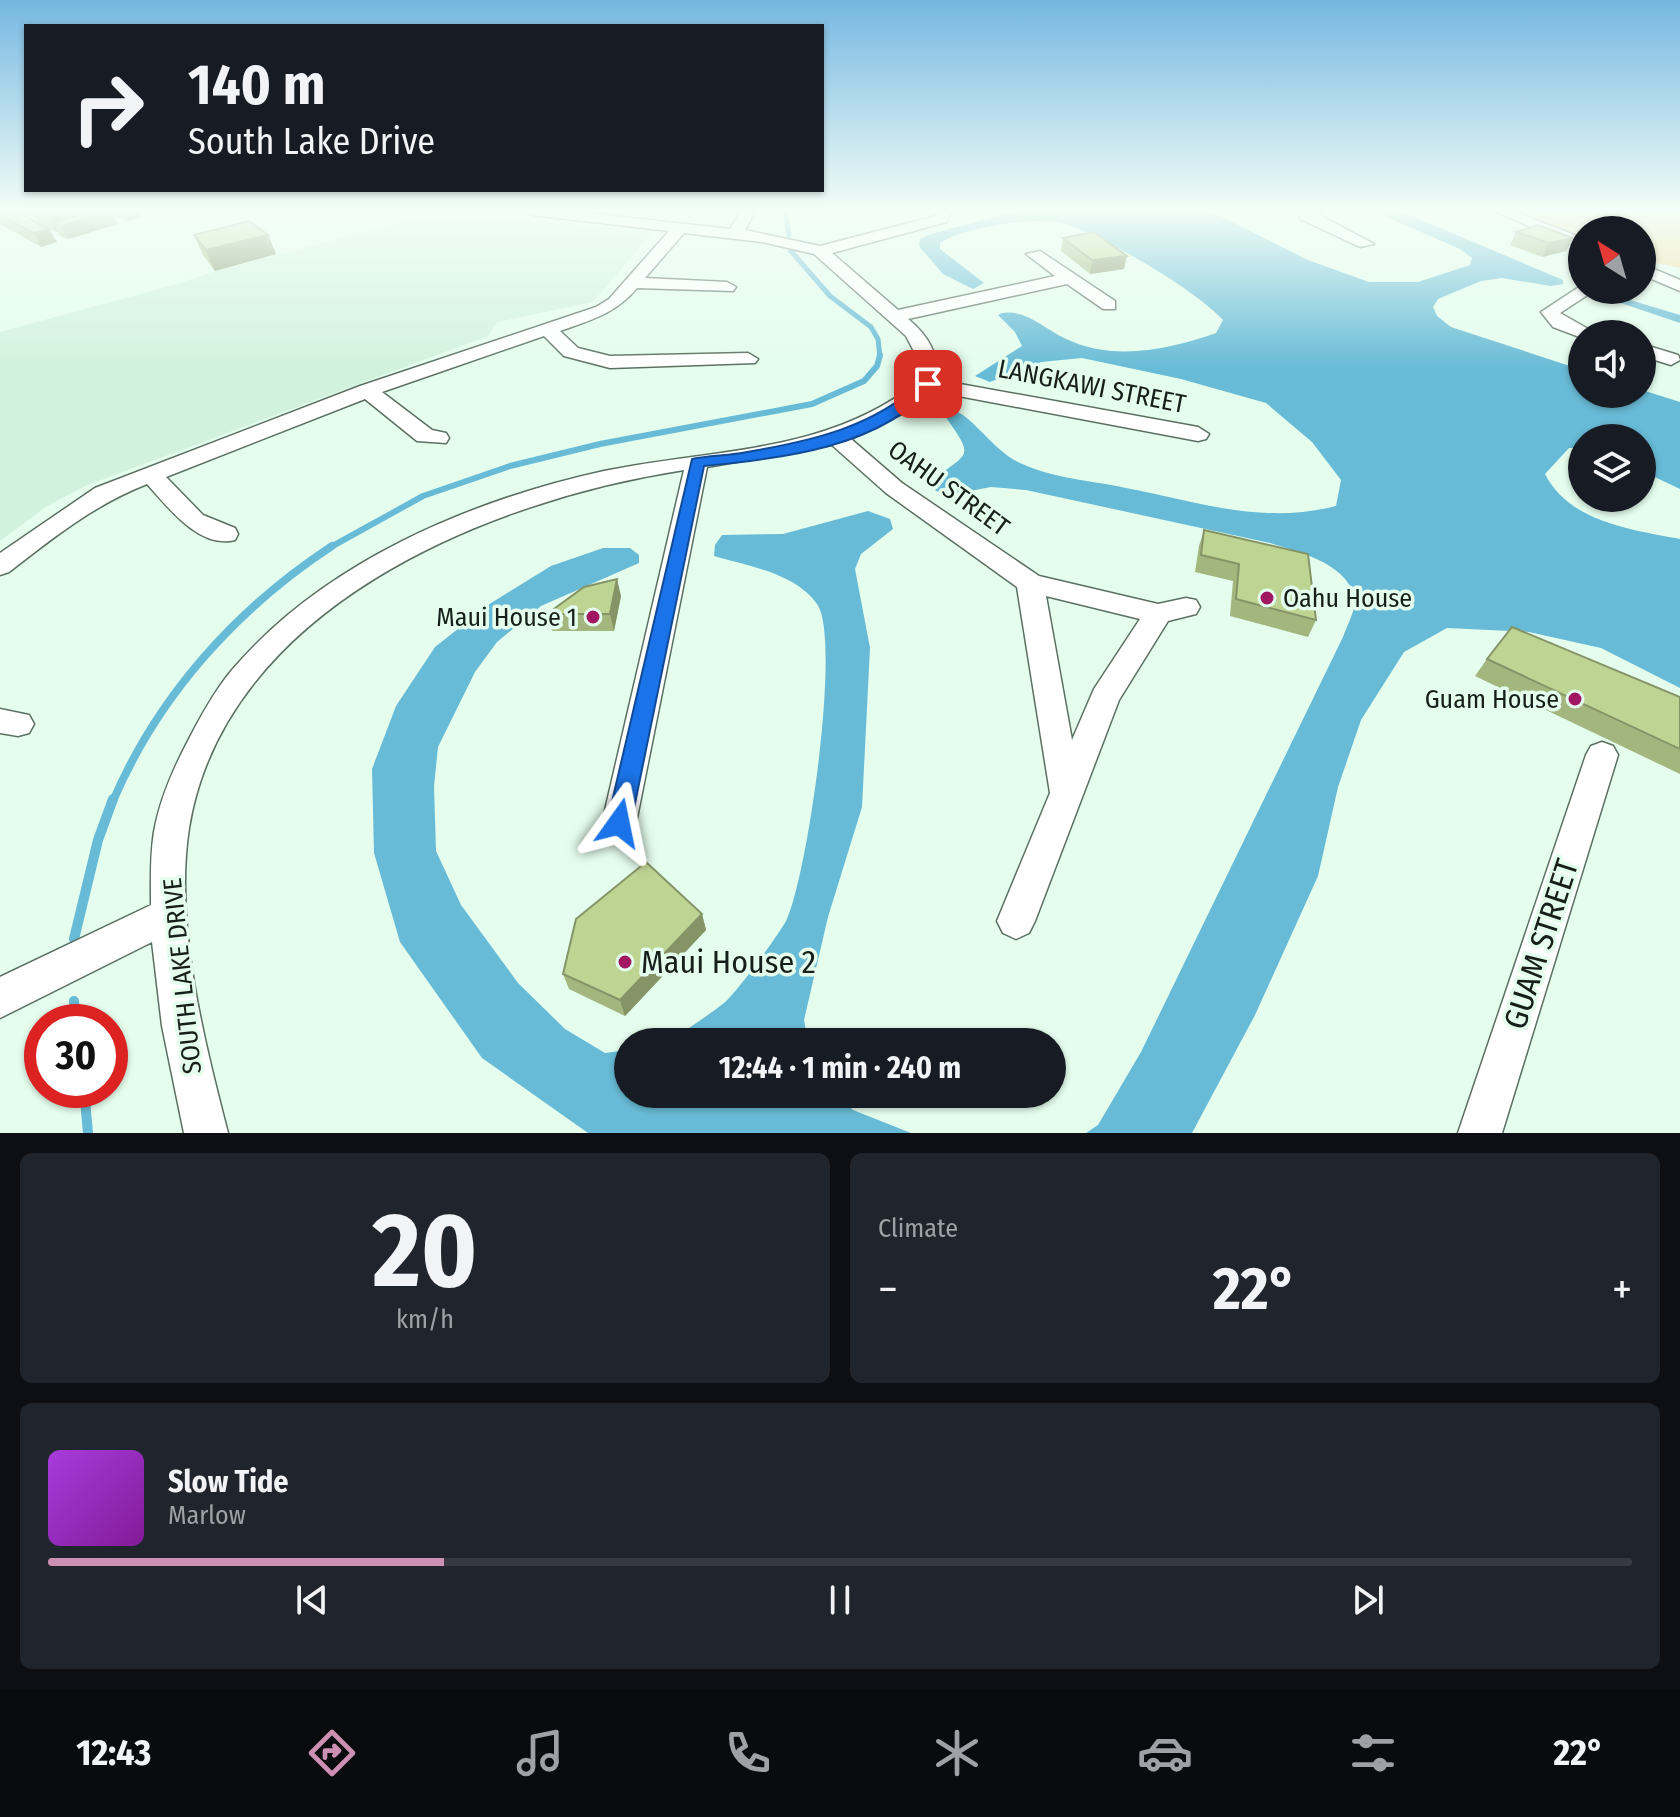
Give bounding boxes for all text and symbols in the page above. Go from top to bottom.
text: 140 m [188,52,325,119]
icon: right [56,56,160,160]
text: South Lake Drive [188,120,435,164]
north arrow [1568,216,1656,304]
map controls [1568,216,1656,512]
button: sound [1568,320,1656,408]
pin [894,350,962,418]
street label: LANGKAWI STREET [995,353,1188,420]
icon: arrive [906,362,950,406]
button: layers [1568,424,1656,512]
street label: OAHU STREET [882,434,1015,543]
place label: Oahu House [1283,583,1412,614]
marker: Oahu House [1258,589,1276,607]
place label: Maui House 1 [436,602,577,633]
marker: Maui House 1 [584,608,602,626]
place label: Guam House [1425,684,1559,715]
marker: Guam House [1566,690,1584,708]
position arrow [577,781,661,865]
street label: GUAM STREET [1496,854,1586,1034]
street label: SOUTH LAKE DRIVE [157,876,208,1076]
place label: Maui House 2 [641,943,816,981]
marker: Maui House 2 [616,953,634,971]
speed limit sign: 30 [24,1004,128,1108]
text: 12:44 · 1 min · 240 m [719,1050,961,1086]
text: 20 [373,1189,477,1314]
text: Climate [878,1213,958,1244]
text: 22° [1213,1253,1297,1325]
text: − [878,1263,898,1316]
text: + [1612,1263,1632,1316]
text: km/h [396,1304,454,1335]
text: Slow Tide [168,1464,289,1500]
text: Marlow [168,1500,246,1531]
icon: previous [290,1578,334,1622]
icon: pause [818,1578,862,1622]
icon: next [1346,1578,1390,1622]
icon: directions [304,1725,360,1781]
icon: music [512,1725,568,1781]
icon: phone [720,1725,776,1781]
icon: climate [929,1725,985,1781]
icon: car [1137,1725,1193,1781]
icon: filters [1345,1725,1401,1781]
text: 12:43 [76,1731,151,1775]
text: 22° [1554,1731,1604,1775]

